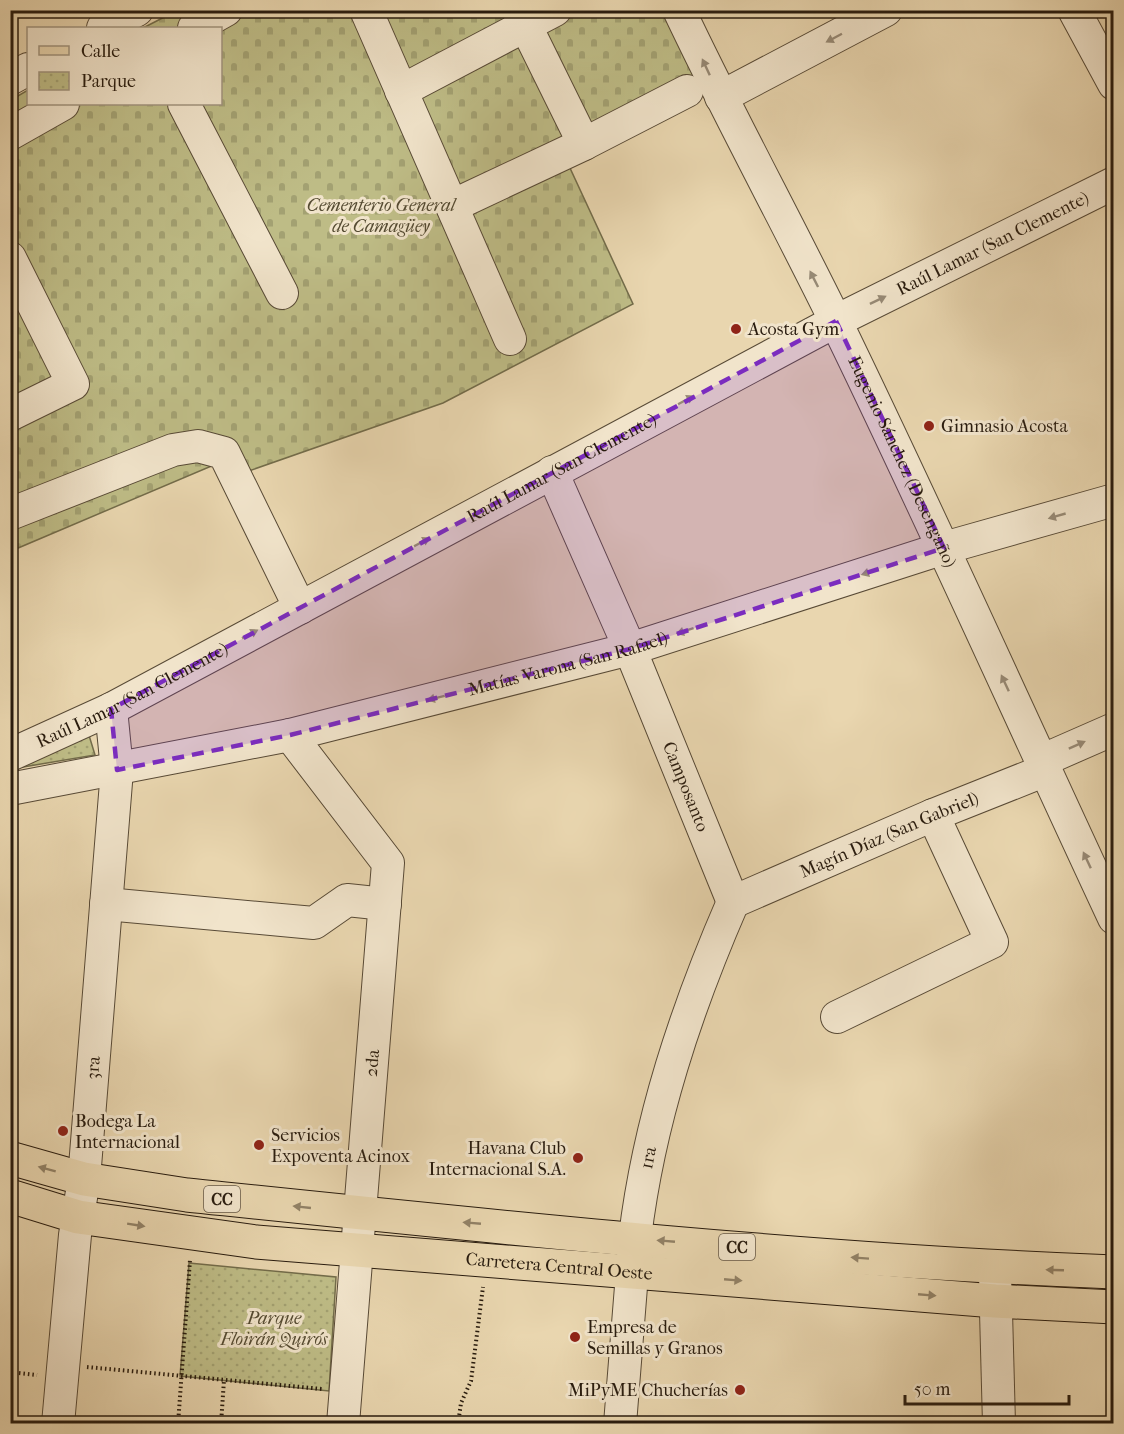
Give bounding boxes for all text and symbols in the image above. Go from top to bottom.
legend [27,27,222,105]
one-way arrow [826,33,843,43]
text: Calle [81,41,120,62]
one-way arrow [702,59,711,76]
text: Parque [81,71,136,92]
street label: Raúl Lamar (San Clemente) [893,187,1092,300]
park label: Cementerio General de Camagüey [307,195,458,237]
one-way arrow [809,270,818,287]
one-way arrow [869,296,887,306]
place label: Acosta Gym [747,319,839,340]
marker: Acosta Gym [729,322,743,336]
street label: Eugenio Sánchez (Desengaño) [843,353,961,571]
one-way arrow [678,395,695,405]
street label: Raúl Lamar (San Clemente) [463,409,660,528]
place label: Gimnasio Acosta [941,416,1068,437]
marker: Gimnasio Acosta [922,419,936,433]
one-way arrow [1048,512,1066,521]
one-way arrow [414,537,431,547]
one-way arrow [861,568,879,577]
one-way arrow [676,627,694,636]
street label: Matías Varona (San Rafael) [466,628,670,701]
one-way arrow [242,629,259,639]
street label: Raúl Lamar (San Clemente) [33,638,232,753]
one-way arrow [1001,674,1010,691]
one-way arrow [426,693,445,703]
street label: Camposanto [658,739,713,835]
one-way arrow [1069,740,1087,750]
street label: Magín Díaz (San Gabriel) [797,788,982,883]
one-way arrow [1082,851,1091,868]
street label: 2da [361,1048,384,1078]
street label: 3ra [82,1055,105,1080]
place label: Bodega La Internacional [75,1111,180,1153]
marker: Bodega La Internacional [56,1124,70,1138]
place label: Servicios Expoventa Acinox [271,1125,410,1167]
marker: Servicios Expoventa Acinox [252,1138,266,1152]
place label: Havana Club Internacional S.A. [429,1138,566,1180]
street label: 1ra [636,1144,661,1171]
marker: Havana Club Internacional S.A. [571,1151,585,1165]
one-way arrow [38,1164,56,1174]
road number: CC [204,1186,240,1212]
one-way arrow [293,1202,312,1212]
one-way arrow [462,1218,481,1228]
one-way arrow [126,1221,145,1230]
road number: CC [719,1234,755,1260]
one-way arrow [657,1236,676,1246]
street label: Carretera Central Oeste [465,1249,653,1285]
one-way arrow [851,1253,870,1263]
one-way arrow [1046,1265,1065,1274]
one-way arrow [723,1275,742,1285]
one-way arrow [918,1291,937,1300]
park label: Parque Floirán Quirós [219,1308,328,1350]
place label: Empresa de Semillas y Granos [587,1317,723,1359]
marker: Empresa de Semillas y Granos [568,1330,582,1344]
scale bar [905,1368,1068,1406]
text: 50 m [914,1379,951,1400]
place label: MiPyME Chucherías [568,1380,728,1401]
marker: MiPyME Chucherías [733,1383,747,1397]

